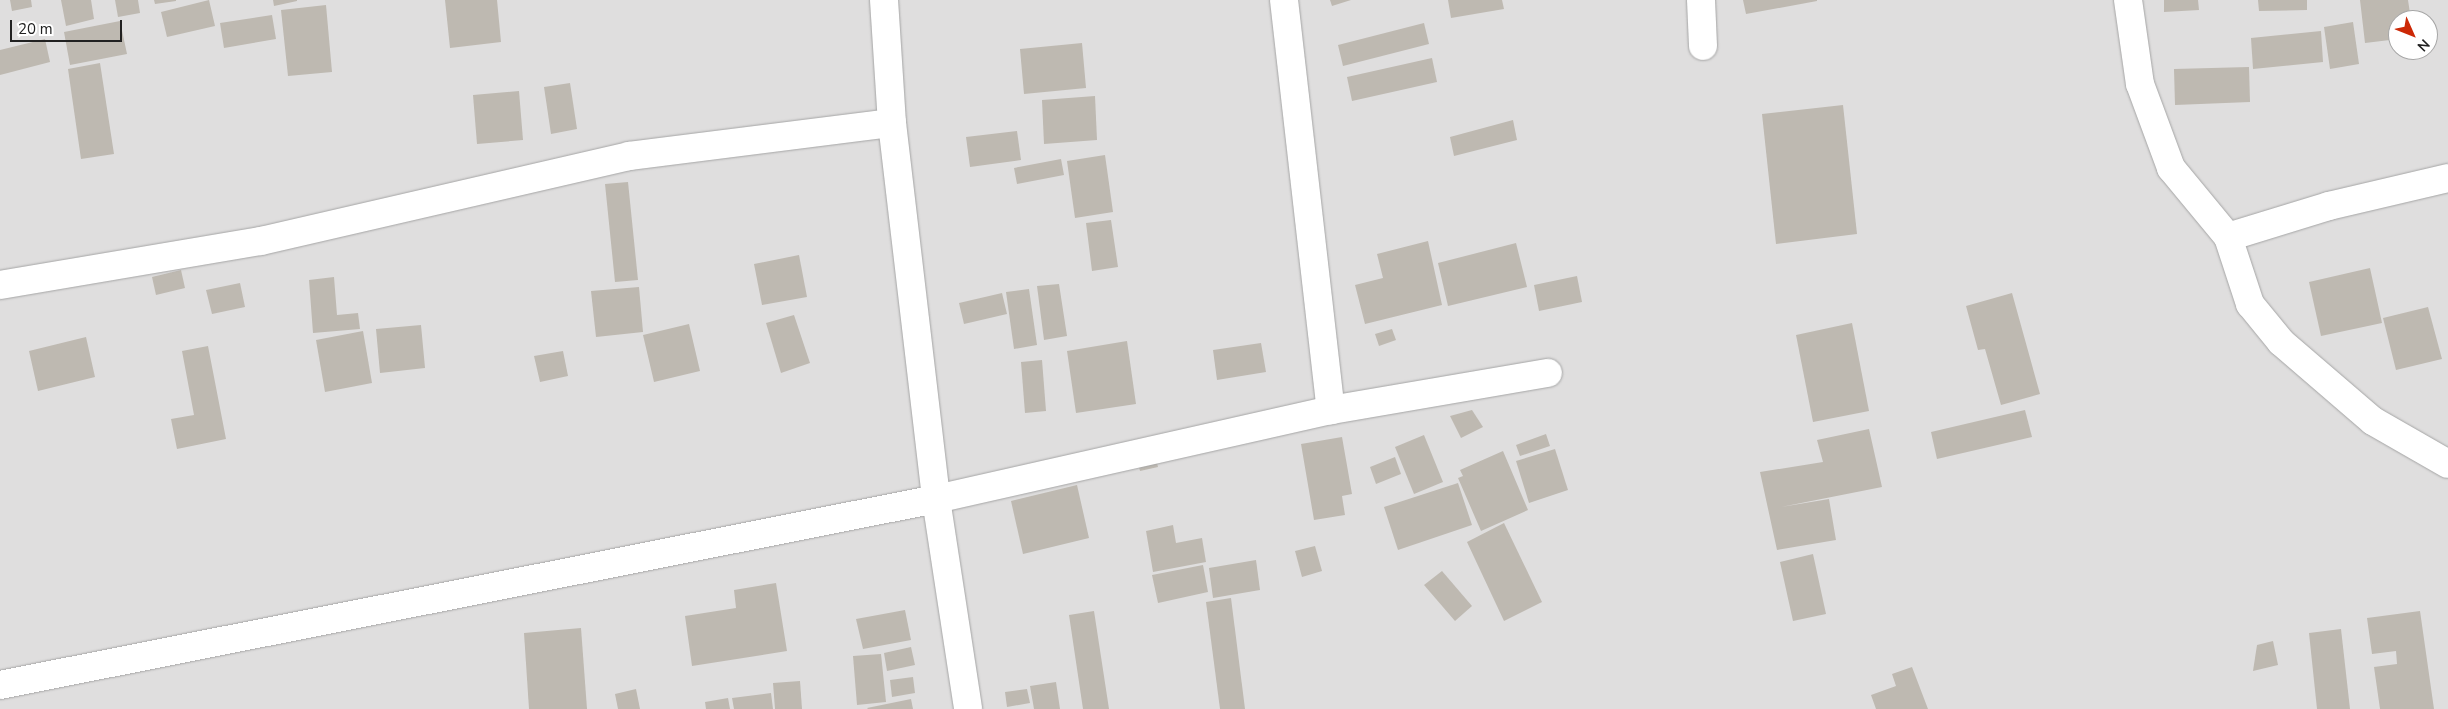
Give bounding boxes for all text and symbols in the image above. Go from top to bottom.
scale bar [12,10,125,42]
north arrow [2388,10,2438,60]
text: 20 m [18,19,53,39]
text: N [2413,35,2434,55]

